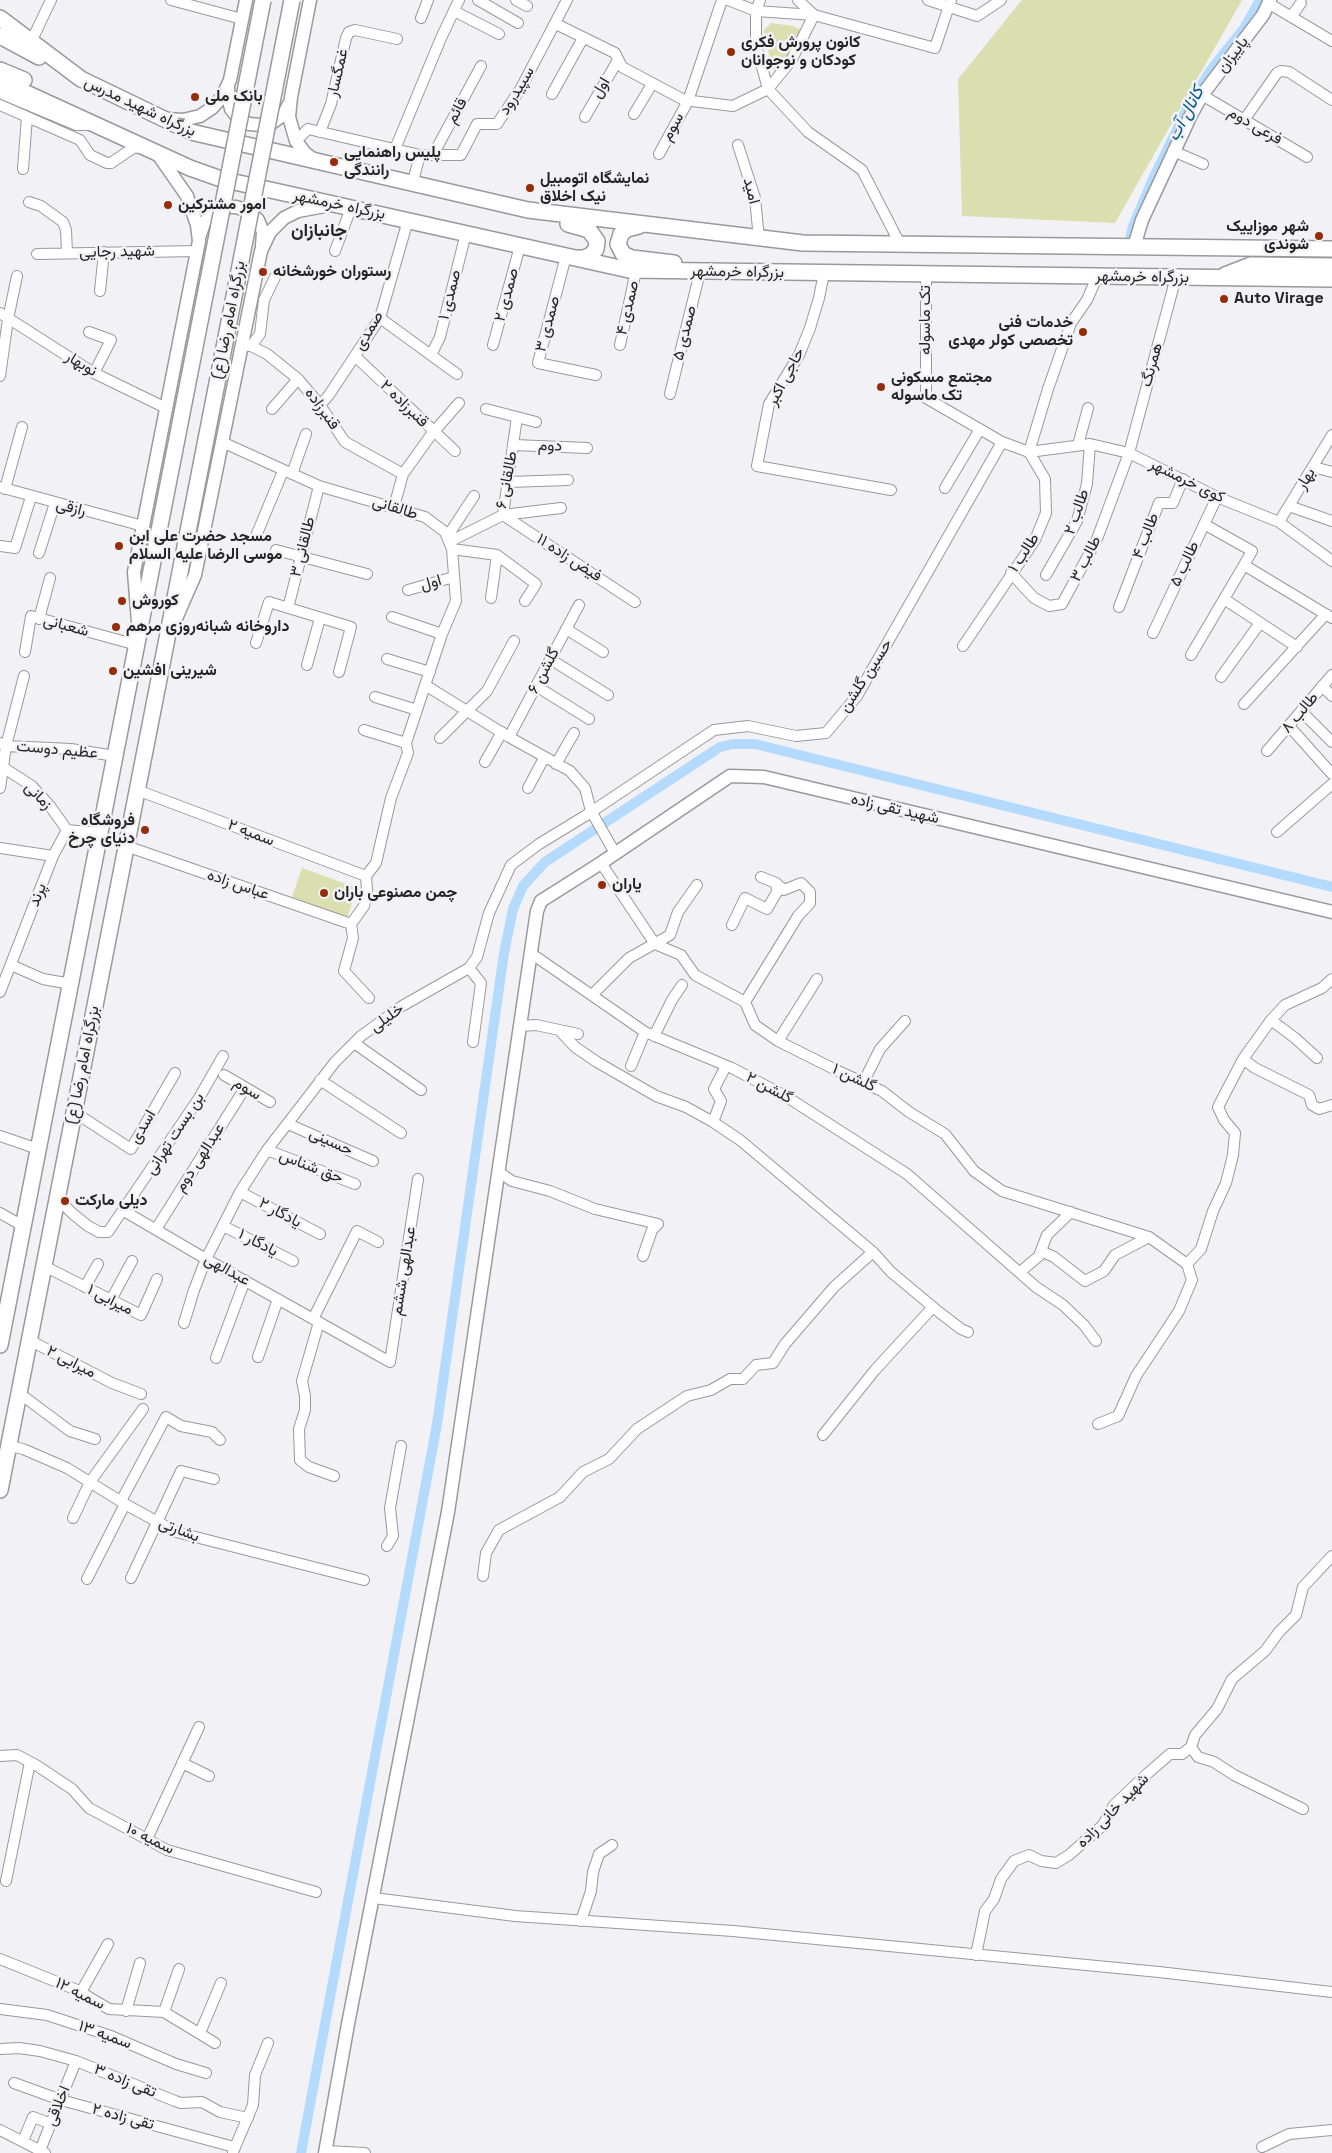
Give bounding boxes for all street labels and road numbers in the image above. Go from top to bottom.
street label: پاییزان [1213,33,1253,77]
street label: غمگسار [323,47,353,99]
street label: سپیدرود [495,63,539,119]
street label: بزرگراه شهید مدرس [81,73,199,141]
street label: اول [587,74,615,102]
street label: قائم [442,95,472,127]
street label: فرعی دوم [1224,103,1286,149]
street label: سوم [658,110,688,144]
street label: امید [738,176,764,206]
street label: بزرگراه خرمشهر [291,186,387,224]
street label: شهید رجایی [79,242,155,262]
street label: بزرگراه امام رضا (ع) [208,259,250,381]
street label: بزرگراه خرمشهر [690,262,784,282]
street label: صمدی ۲ [491,266,523,324]
street label: بزرگراه خرمشهر [1095,267,1189,287]
street label: صمدی ۱ [435,268,465,322]
street label: صمدی ۴ [612,279,644,337]
street label: تک ماسوله [916,285,936,355]
street label: صمدی ۳ [531,294,565,354]
street label: صمدی ۵ [669,304,701,362]
street label: صمدی [350,308,388,354]
street label: همرنگ [1137,341,1167,389]
street label: حاجی اکبر [763,345,809,409]
street label: نوبهار [61,347,101,381]
street label: قنبرزاده ۲ [376,376,432,432]
street label: قنبرزاده [300,384,344,434]
street label: دوم [538,436,562,456]
street label: طالقانی ۶ [492,450,522,510]
street label: کوی خرمشهر [1146,455,1228,507]
street label: بهار [1292,464,1320,494]
street label: طالب ۲ [1060,487,1094,537]
street label: طالقانی [370,492,420,524]
street label: رازقی [54,495,88,521]
street label: طالب ۴ [1129,510,1163,562]
street label: طالقانی ۳ [286,515,320,579]
street label: فیض زاده ۱۱ [533,530,605,586]
street label: طالب ۱ [1004,530,1044,576]
street label: طالب ۳ [1066,533,1106,585]
street label: طالب ۵ [1166,538,1204,590]
street label: اول [418,571,444,595]
street label: شعبانی [41,611,91,641]
street label: حسین گلشن [835,636,897,716]
street label: گلشن ۶ [524,645,564,697]
street label: طالب ۸ [1277,689,1323,737]
street label: عظیم دوست [16,737,98,763]
street label: زمانی [20,778,56,814]
street label: شهید تقی زاده [849,790,941,828]
street label: سمیه ۲ [225,815,277,851]
street label: عباس زاده [204,865,272,905]
street label: پرند [25,881,51,909]
street label: خلیلی [366,999,408,1037]
street label: بزرگراه امام رضا (ع) [62,1004,104,1126]
street label: گلشن ۱ [829,1060,879,1096]
street label: گلشن ۲ [743,1068,795,1108]
street label: سوم [230,1073,264,1105]
street label: بن بست تهرانی [141,1089,209,1179]
street label: اسدی [125,1107,161,1147]
street label: عبدالهی دوم [171,1120,229,1196]
street label: حسینی [306,1124,356,1160]
street label: حق شناس [276,1146,346,1188]
street label: یادگار ۲ [255,1194,305,1232]
street label: یادگار ۱ [235,1225,281,1261]
street label: عبدالهی ششم [387,1225,421,1317]
street label: عبدالهی [201,1250,253,1290]
street label: میرابی ۱ [84,1280,136,1320]
street label: میرابی ۲ [43,1341,99,1383]
street label: بشارتی [156,1513,202,1547]
street label: شهید خانی زاده [1073,1770,1153,1852]
street label: سمیه ۱۰ [123,1819,177,1859]
street label: سمیه ۱۲ [52,1974,108,2014]
street label: سمیه ۱۳ [76,2017,134,2053]
street label: تقی زاده ۳ [91,2060,159,2102]
street label: اخلاقی [41,2083,75,2129]
street label: تقی زاده ۲ [90,2100,156,2134]

